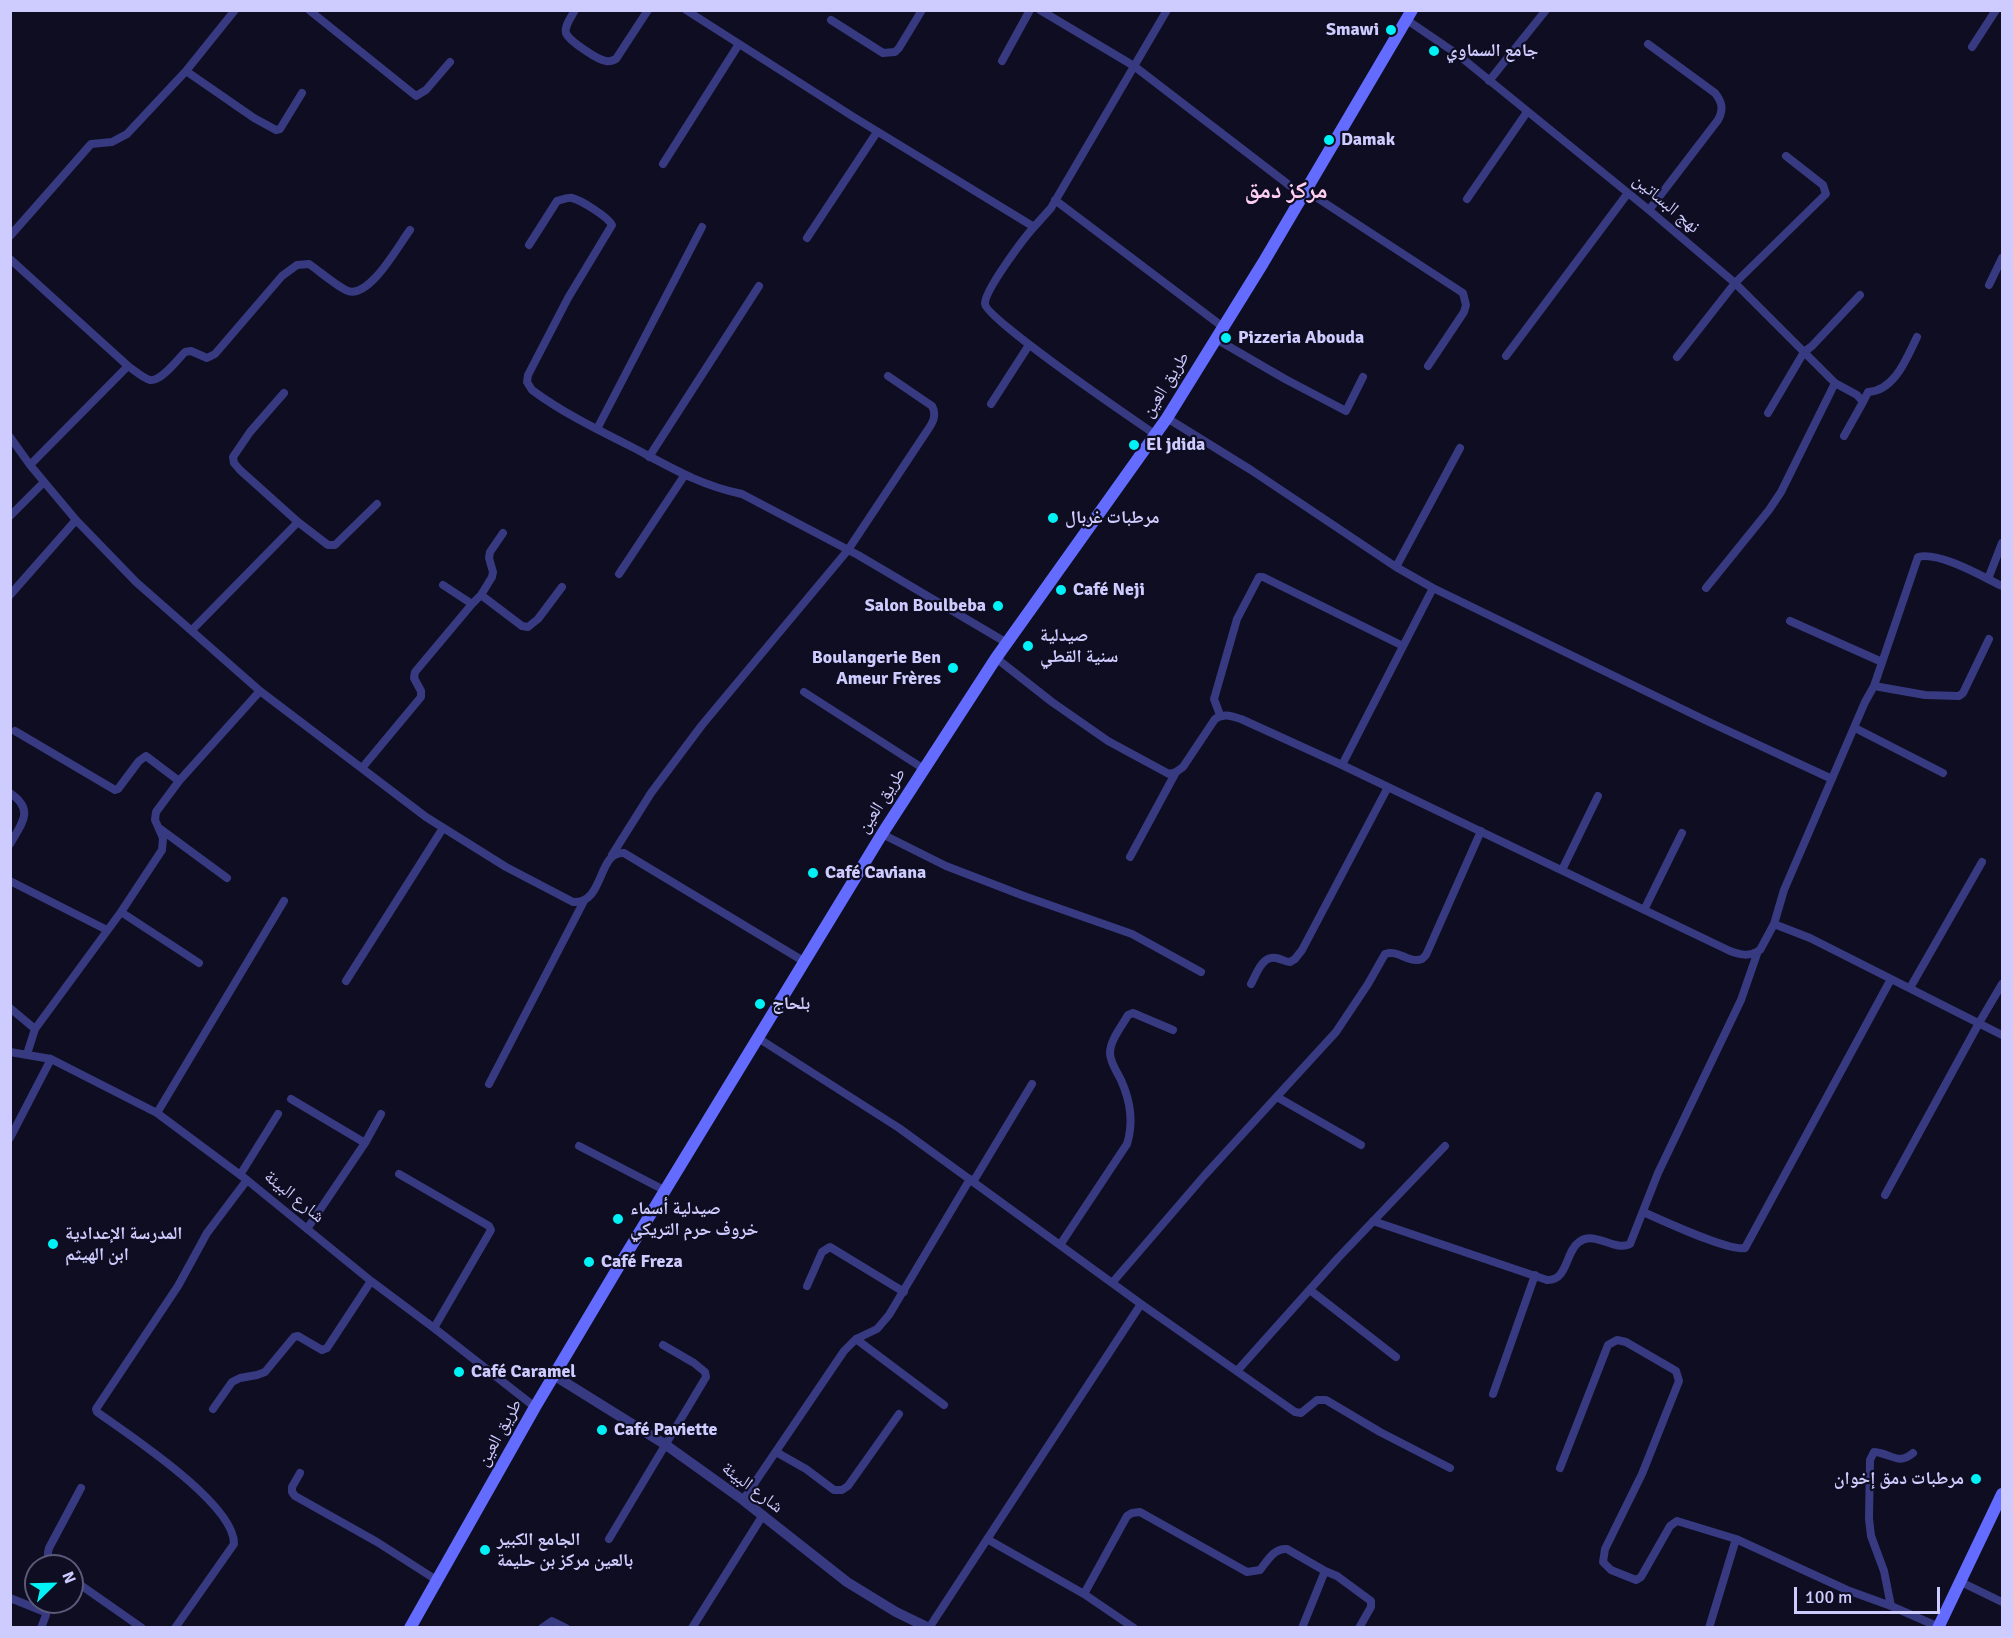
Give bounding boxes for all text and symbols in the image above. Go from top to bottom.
place label: Smawi [1326,19,1379,41]
marker: Smawi [1384,23,1398,37]
place label: جامع السماوي [1446,40,1539,62]
marker: جامع السماوي [1427,44,1441,58]
place label: Damak [1341,129,1395,151]
marker: Damak [1322,133,1336,147]
street label: نهج البساتين [1628,170,1704,238]
district label: مركز دمق [1244,178,1328,206]
place label: Pizzeria Abouda [1238,327,1364,349]
marker: Pizzeria Abouda [1219,331,1233,345]
street label: طريق العين [1137,348,1195,422]
place label: El jdida [1146,434,1205,456]
marker: El jdida [1127,438,1141,452]
place label: مرطبات غربال [1065,507,1160,529]
marker: مرطبات غربال [1046,511,1060,525]
place label: Café Neji [1073,579,1145,601]
marker: Café Neji [1054,583,1068,597]
place label: Salon Boulbeba [865,595,986,617]
marker: Salon Boulbeba [991,599,1005,613]
place label: صيدلية سنية القطي [1040,625,1118,668]
marker: صيدلية سنية القطي [1021,639,1035,653]
place label: Boulangerie Ben Ameur Frères [812,647,941,690]
marker: Boulangerie Ben Ameur Frères [946,661,960,675]
street label: طريق العين [853,764,911,838]
place label: Café Caviana [825,862,926,884]
marker: Café Caviana [806,866,820,880]
place label: بلحاج [772,993,810,1015]
marker: بلحاج [753,997,767,1011]
street label: شارع البيئة [259,1166,329,1228]
place label: صيدلية أسماء خروف حرم التريكي [630,1198,758,1240]
marker: صيدلية أسماء خروف حرم التريكي [611,1212,625,1226]
place label: المدرسة الإعدادية ابن الهيثم [65,1223,182,1266]
marker: المدرسة الإعدادية ابن الهيثم [46,1237,60,1251]
place label: Café Freza [601,1251,683,1273]
marker: Café Freza [582,1255,596,1269]
place label: Café Caramel [471,1361,576,1383]
marker: Café Caramel [452,1365,466,1379]
street label: طريق العين [473,1396,527,1470]
place label: Café Paviette [614,1419,718,1441]
marker: Café Paviette [595,1423,609,1437]
street label: شارع البيئة [717,1458,787,1518]
place label: مرطبات دمق إخوان [1834,1468,1964,1490]
marker: مرطبات دمق إخوان [1969,1472,1983,1486]
place label: الجامع الكبير بالعين مركز بن حليمة [497,1529,633,1572]
marker: الجامع الكبير بالعين مركز بن حليمة [478,1543,492,1557]
north arrow [24,1554,84,1614]
text: N [57,1569,80,1587]
scale bar [1797,1575,1942,1613]
text: 100 m [1805,1586,1852,1608]

